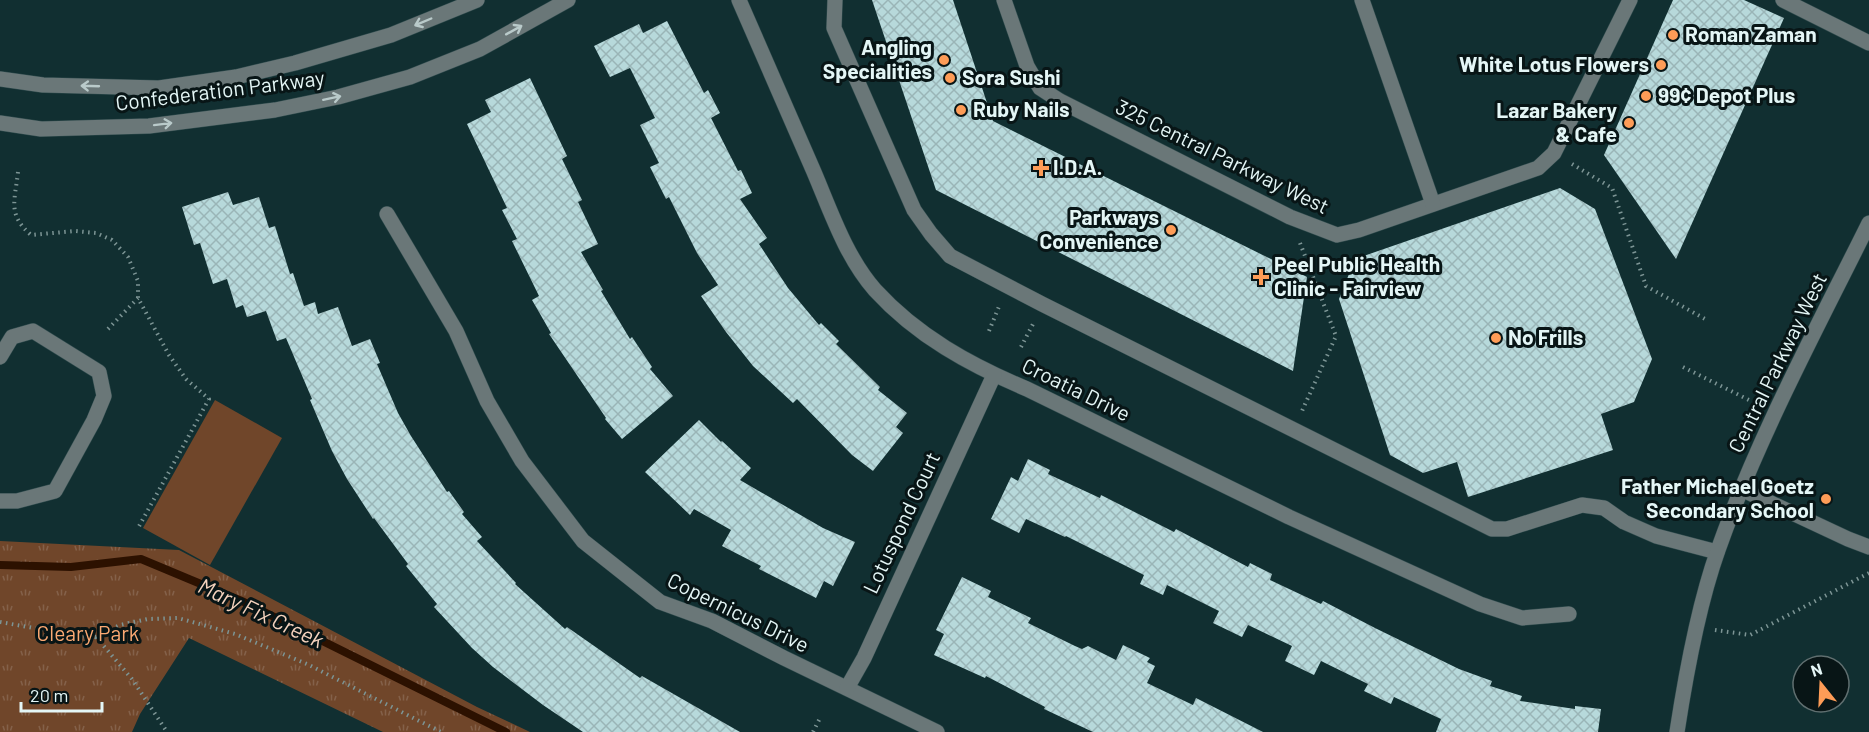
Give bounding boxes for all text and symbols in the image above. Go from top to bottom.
one-way arrow [414,17,432,28]
place label: Roman Zaman [1685,21,1817,46]
one-way arrow [504,24,522,35]
marker: Roman Zaman [1666,28,1680,42]
place label: Angling Specialities [823,34,932,83]
place label: White Lotus Flowers [1459,51,1649,76]
marker: Angling Specialities [937,53,951,67]
marker: White Lotus Flowers [1654,58,1668,72]
street label: Confederation Parkway [114,64,326,115]
place label: Sora Sushi [962,64,1061,89]
marker: Sora Sushi [943,71,957,85]
one-way arrow [80,80,100,92]
place label: 99¢ Depot Plus [1658,82,1795,107]
marker: 99¢ Depot Plus [1639,89,1653,103]
one-way arrow [322,92,341,103]
street label: 325 Central Parkway West [1112,93,1333,218]
place label: Ruby Nails [973,96,1070,121]
place label: Lazar Bakery & Cafe [1496,97,1617,146]
marker: Ruby Nails [954,103,968,117]
marker: Lazar Bakery & Cafe [1622,116,1636,130]
one-way arrow [153,118,172,129]
place label: I.D.A. [1053,154,1102,179]
marker: I.D.A. [1034,161,1048,175]
place label: Parkways Convenience [1039,204,1159,253]
marker: Parkways Convenience [1164,223,1178,237]
place label: Peel Public Health Clinic - Fairview [1274,251,1440,300]
marker: Peel Public Health Clinic - Fairview [1252,268,1270,286]
street label: Central Parkway West [1722,268,1831,456]
place label: No Frills [1508,324,1583,349]
marker: No Frills [1489,331,1503,345]
street label: Croatia Drive [1019,352,1135,426]
street label: Lotuspond Court [857,448,944,597]
place label: Father Michael Goetz Secondary School [1621,473,1814,522]
marker: Father Michael Goetz Secondary School [1819,492,1833,506]
street label: Copernicus Drive [664,567,814,657]
water label: Mary Fix Creek [195,572,329,653]
park label: Cleary Park [37,620,139,645]
north arrow [1791,654,1851,714]
text: N [1808,659,1824,680]
scale bar [21,675,102,713]
text: 20 m [30,684,68,706]

